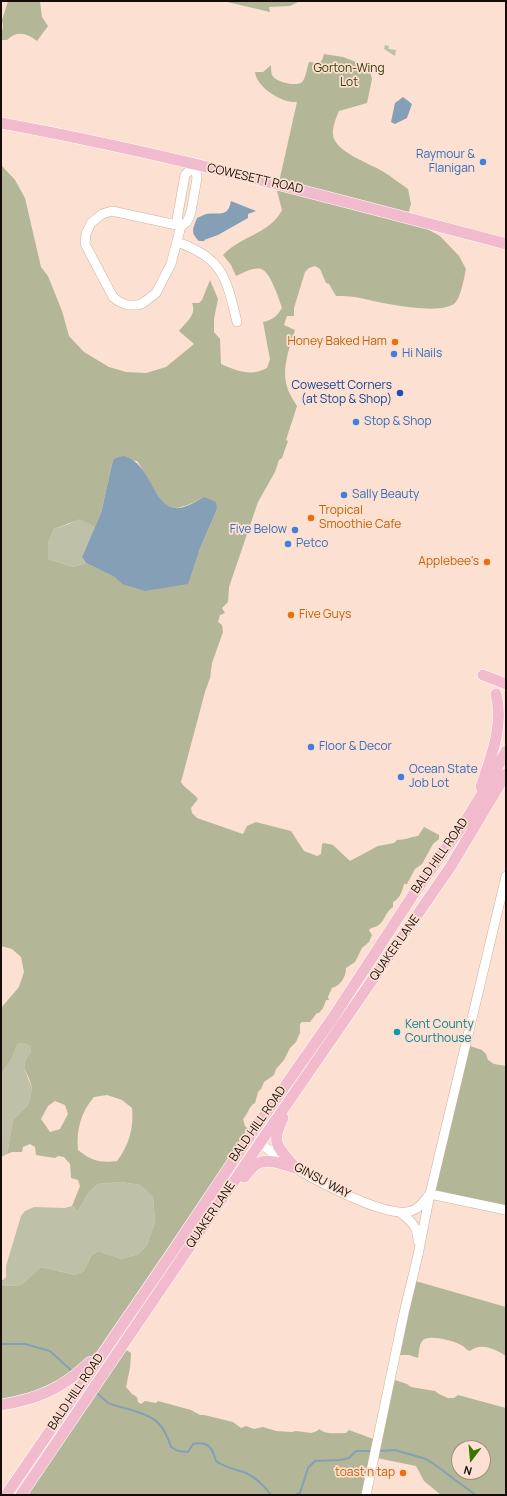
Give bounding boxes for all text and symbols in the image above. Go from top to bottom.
park label: Gorton-Wing Lot [313,62,385,90]
place label: Raymour & Flanigan [416,148,475,176]
marker: Raymour & Flanigan [478,157,488,167]
street label: COWESETT ROAD [206,161,304,197]
place label: Honey Baked Ham [288,335,387,349]
marker: Honey Baked Ham [390,337,400,347]
place label: Hi Nails [402,347,442,361]
marker: Hi Nails [389,349,399,359]
place label: Cowesett Corners (at Stop & Shop) [291,379,392,407]
marker: Cowesett Corners (at Stop & Shop) [395,388,405,398]
place label: Stop & Shop [364,415,432,429]
marker: Stop & Shop [351,417,361,427]
place label: Sally Beauty [352,488,419,502]
marker: Sally Beauty [339,490,349,500]
place label: Tropical Smoothie Cafe [319,504,401,532]
marker: Tropical Smoothie Cafe [306,513,316,523]
place label: Five Below [230,523,287,537]
marker: Five Below [290,525,300,535]
place label: Petco [296,537,328,551]
marker: Petco [283,539,293,549]
place label: Applebee's [418,555,479,569]
marker: Applebee's [482,557,492,567]
place label: Five Guys [299,608,351,622]
marker: Five Guys [286,610,296,620]
place label: Floor & Decor [319,740,392,754]
marker: Floor & Decor [306,742,316,752]
place label: Ocean State Job Lot [409,763,478,791]
marker: Ocean State Job Lot [396,772,406,782]
street label: BALD HILL ROAD [409,815,471,897]
street label: QUAKER LANE [367,912,423,984]
place label: Kent County Courthouse [405,1018,474,1046]
marker: Kent County Courthouse [392,1027,402,1037]
street label: BALD HILL ROAD [227,1083,289,1165]
street label: GINSU WAY [291,1160,353,1202]
street label: QUAKER LANE [183,1179,239,1251]
street label: BALD HILL ROAD [45,1351,107,1433]
north arrow [451,1440,491,1480]
text: N [462,1463,474,1479]
place label: toast n tap [335,1466,395,1480]
marker: toast n tap [398,1468,408,1478]

